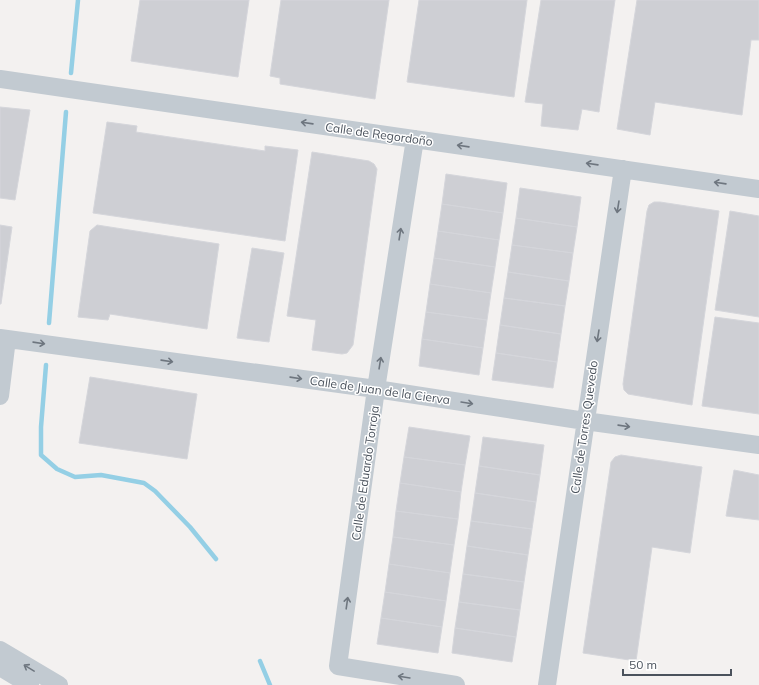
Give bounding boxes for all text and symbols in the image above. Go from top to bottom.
one-way arrow [301,119,314,127]
street label: Calle de Regordoño [324,119,434,149]
one-way arrow [457,142,470,150]
one-way arrow [586,160,599,168]
one-way arrow [714,179,727,187]
one-way arrow [614,200,622,213]
one-way arrow [396,228,404,241]
one-way arrow [594,329,602,342]
one-way arrow [32,340,45,347]
one-way arrow [161,357,174,365]
one-way arrow [377,357,385,370]
street label: Calle de Torres Quevedo [567,359,601,495]
street label: Calle de Juan de la Cierva [309,373,451,407]
one-way arrow [289,374,302,382]
one-way arrow [460,399,473,407]
street label: Calle de Eduardo Torroja [348,405,382,541]
one-way arrow [617,422,630,430]
one-way arrow [343,596,351,609]
scale bar [623,651,731,677]
text: 50 m [629,657,657,672]
one-way arrow [23,663,35,671]
one-way arrow [397,672,410,680]

